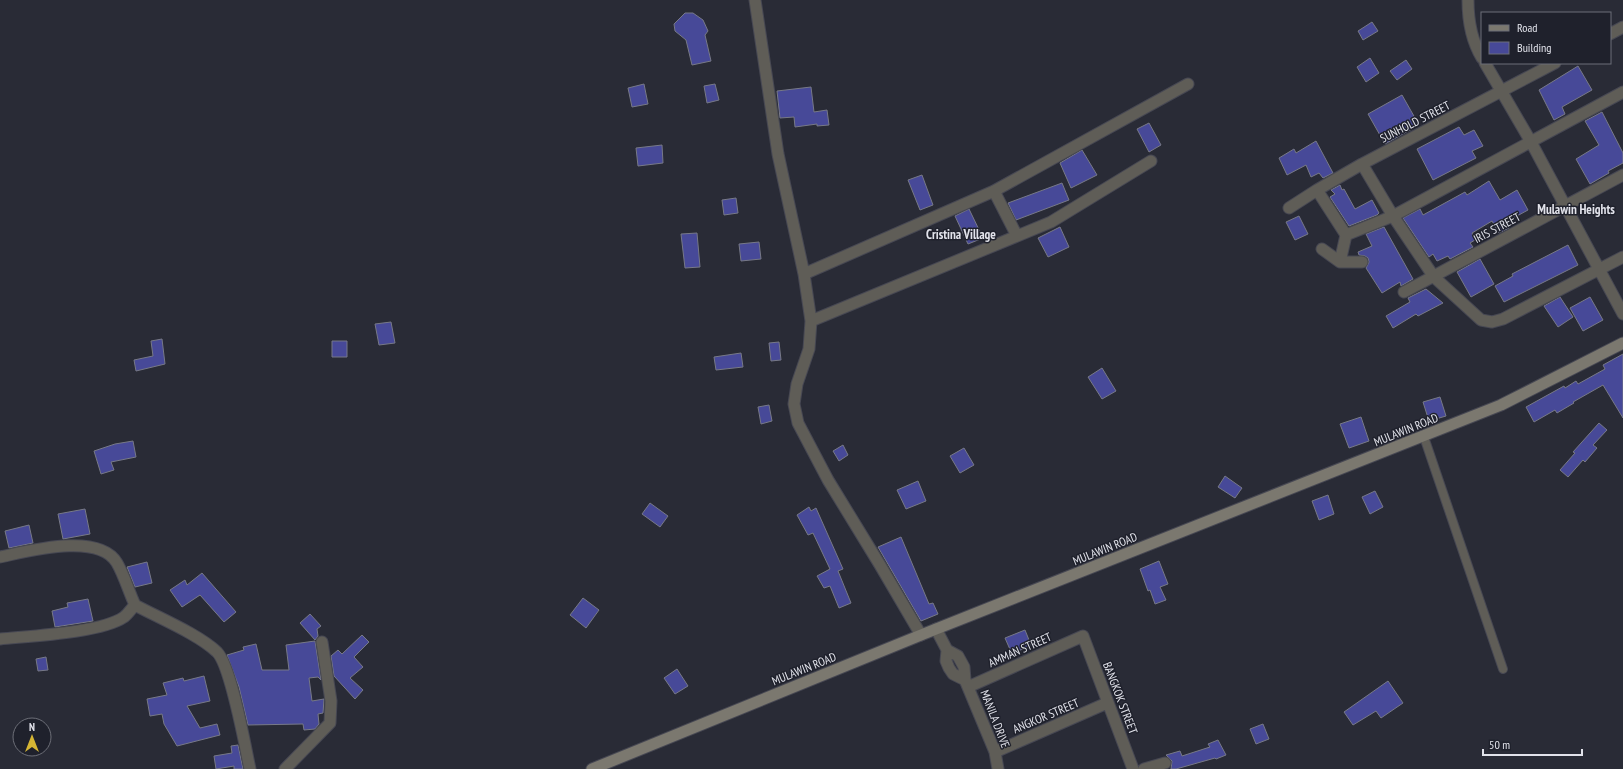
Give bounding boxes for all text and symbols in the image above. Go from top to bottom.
legend [1481,12,1611,64]
text: Road [1517,20,1537,35]
text: Building [1517,40,1552,55]
street label: SUNHOLD STREET [1377,97,1453,146]
district label: Mulawin Heights [1537,201,1615,218]
street label: IRIS STREET [1471,209,1523,246]
district label: Cristina Village [926,226,996,243]
street label: MULAWIN ROAD [1372,410,1440,449]
street label: MULAWIN ROAD [1071,529,1139,568]
street label: AMMAN STREET [986,629,1054,670]
street label: MULAWIN ROAD [770,649,838,688]
street label: BANGKOK STREET [1100,660,1141,737]
street label: MANILA DRIVE [978,688,1013,750]
street label: ANGKOR STREET [1010,695,1082,736]
north arrow [12,717,52,757]
text: N [29,720,35,734]
scale bar [1483,731,1582,757]
text: 50 m [1489,737,1510,752]

